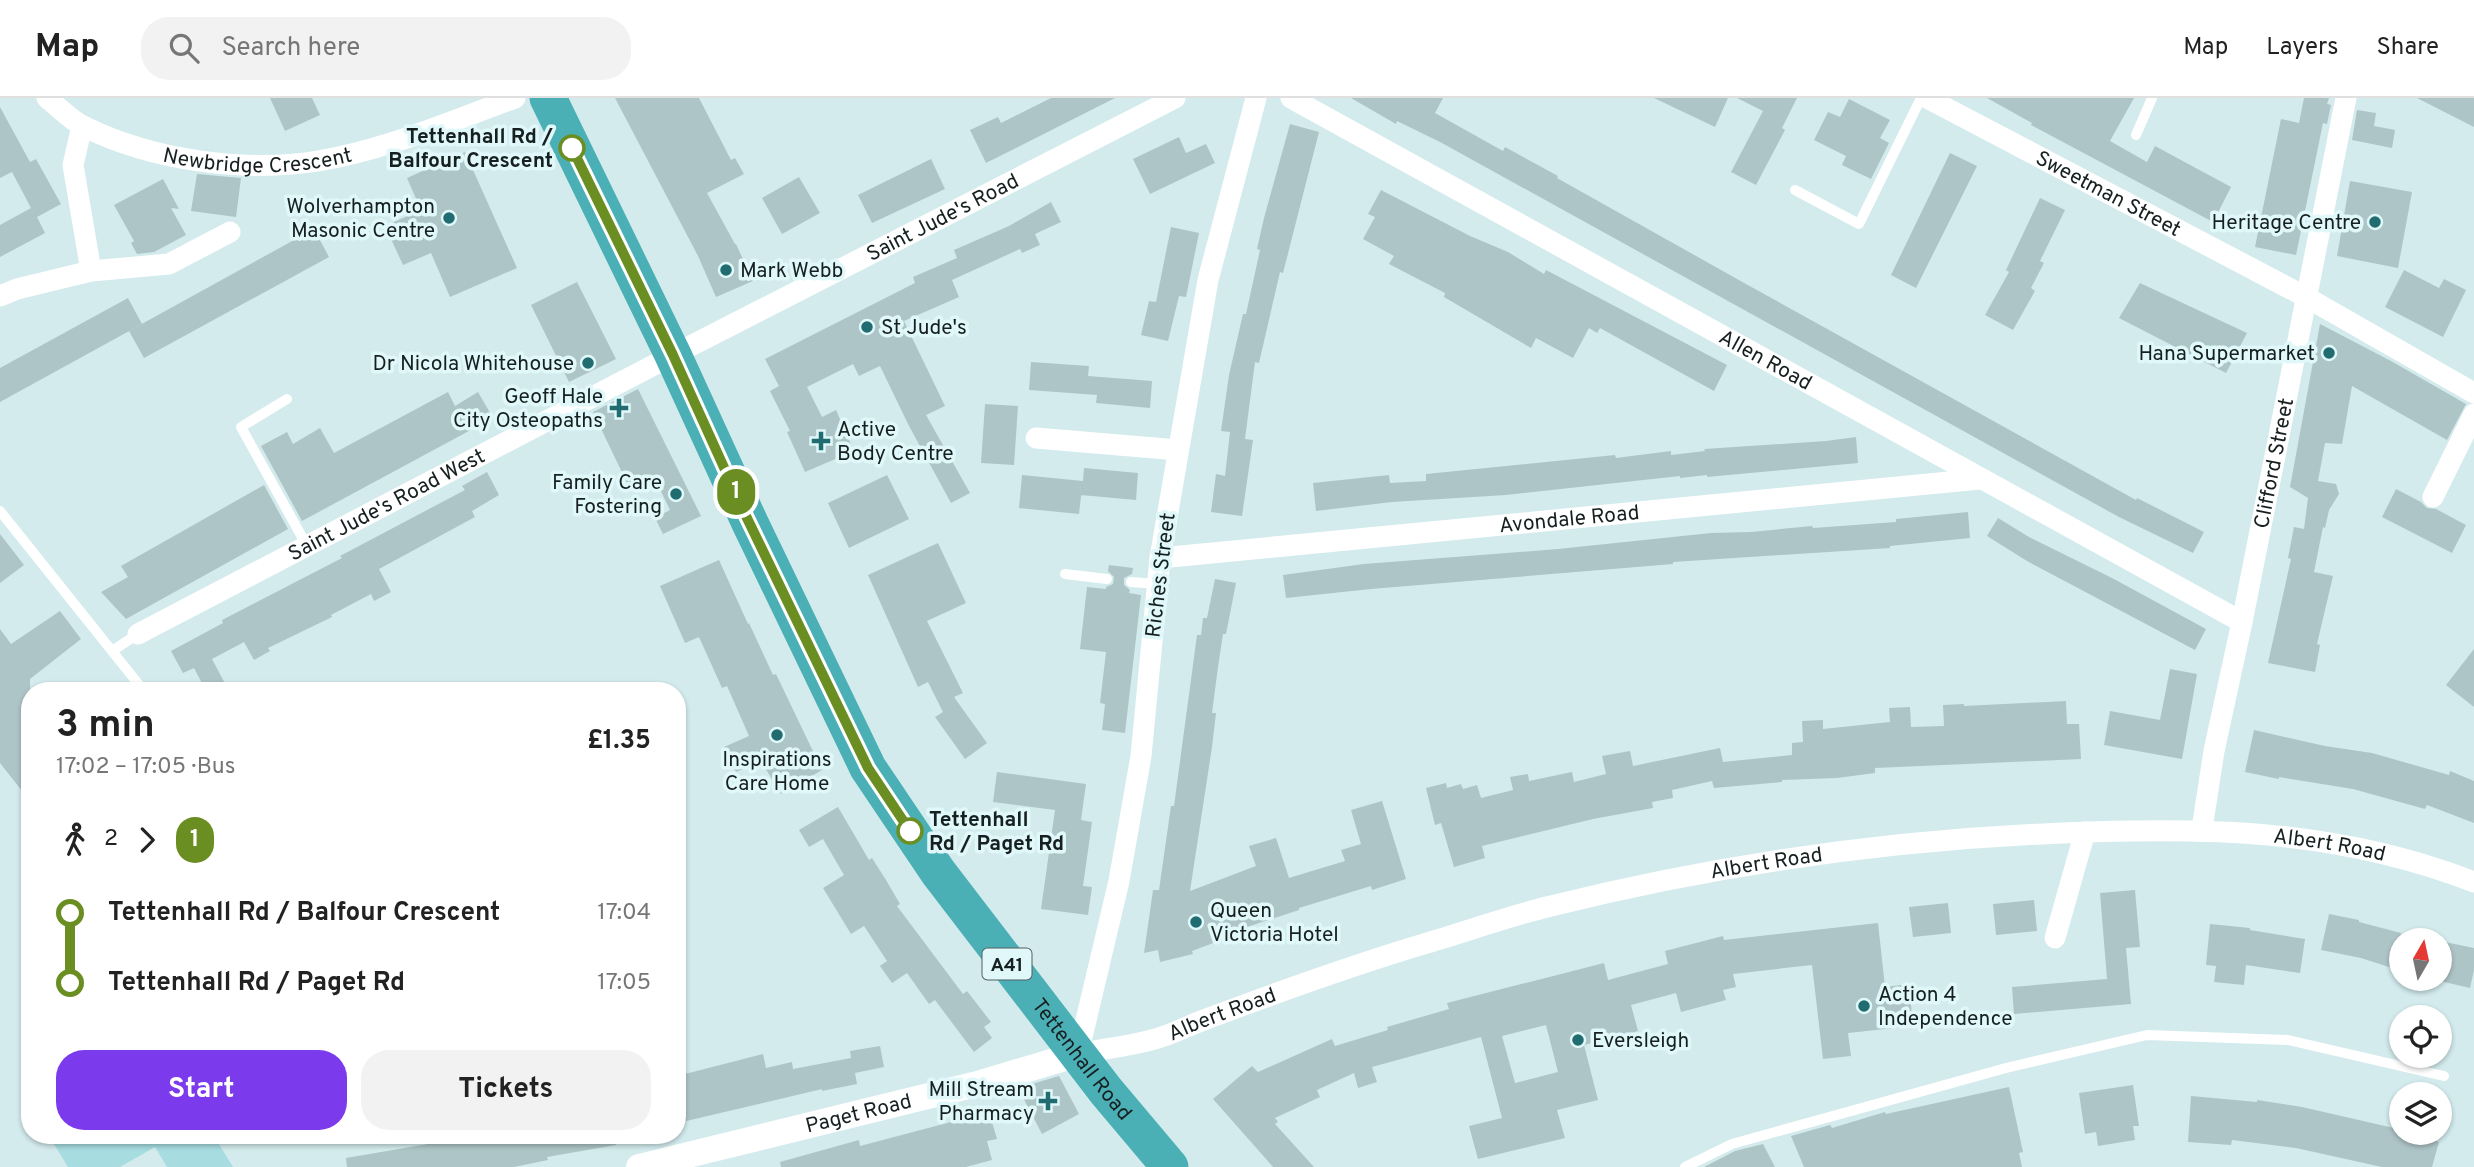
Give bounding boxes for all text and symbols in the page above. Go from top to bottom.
search box [141,17,631,80]
text: Map [35,27,99,69]
icon: search [165,29,203,67]
text: Search here [221,32,360,65]
text: Map [2183,33,2228,63]
text: Layers [2266,33,2338,63]
text: Share [2376,33,2439,63]
place label: Tettenhall Rd / Balfour Crescent [388,124,553,175]
marker: Tettenhall Rd / Balfour Crescent [559,135,585,161]
street label: Newbridge Crescent [160,143,355,180]
street label: Sweetman Street [2031,145,2185,244]
street label: Saint Jude's Road [862,168,1024,269]
place label: Wolverhampton Masonic Centre [286,194,435,245]
marker: Wolverhampton Masonic Centre [441,210,457,226]
place label: Heritage Centre [2212,210,2361,237]
marker: Heritage Centre [2367,214,2383,230]
place label: Mark Webb [740,258,843,285]
marker: Mark Webb [718,262,734,278]
place label: St Jude's [881,315,967,342]
marker: St Jude's [859,319,875,335]
street label: Allen Road [1714,324,1816,397]
place label: Hana Supermarket [2139,341,2315,368]
marker: Hana Supermarket [2321,345,2337,361]
place label: Dr Nicola Whitehouse [372,351,574,378]
marker: Dr Nicola Whitehouse [580,355,596,371]
place label: Geoff Hale City Osteopaths [453,384,603,435]
street label: Clifford Street [2249,396,2301,531]
marker: Geoff Hale City Osteopaths [609,398,629,418]
place label: Active Body Centre [837,417,954,468]
marker: Active Body Centre [811,431,831,451]
street label: Saint Jude's Road West [284,443,490,568]
line badge: 1 [713,469,759,515]
place label: Family Care Fostering [552,470,662,521]
text: 1 [731,477,741,507]
marker: Family Care Fostering [668,486,684,502]
street label: Avondale Road [1498,500,1641,540]
street label: Riches Street [1140,511,1183,639]
text: 3 min [56,702,155,751]
text: £1.35 [587,725,651,758]
marker: Inspirations Care Home [769,727,785,743]
place label: Inspirations Care Home [722,747,832,798]
text: 17:02 – 17:05 · Bus [56,753,236,782]
place label: Tettenhall Rd / Paget Rd [929,807,1064,858]
marker: Tettenhall Rd / Paget Rd [897,818,923,844]
icon: walk [56,821,94,859]
icon: forward [128,821,166,859]
street label: Albert Road [2272,824,2388,869]
text: 2 [104,825,118,854]
text: 1 [190,825,200,855]
street label: Albert Road [1708,842,1824,886]
text: Tettenhall Rd / Balfour Crescent [108,897,500,930]
place label: Queen Victoria Hotel [1210,898,1339,949]
text: 17:04 [597,899,651,928]
marker: Queen Victoria Hotel [1188,914,1204,930]
north arrow [2389,928,2452,990]
map controls [2389,928,2452,1145]
road number: A41 [982,948,1032,979]
text: Tettenhall Rd / Paget Rd [108,967,405,1000]
text: 17:05 [597,969,651,998]
street label: Albert Road [1165,982,1280,1048]
place label: Action 4 Independence [1878,982,2013,1033]
street label: Tettenhall Road [1025,993,1137,1127]
marker: Action 4 Independence [1856,998,1872,1014]
button: locate [2389,1005,2452,1068]
place label: Eversleigh [1592,1028,1689,1055]
marker: Eversleigh [1570,1032,1586,1048]
button: Start [56,1050,347,1130]
button: Tickets [361,1050,651,1130]
place label: Mill Stream Pharmacy [928,1077,1034,1128]
button: layers [2389,1082,2452,1145]
street label: Paget Road [803,1088,915,1141]
marker: Mill Stream Pharmacy [1040,1093,1056,1109]

